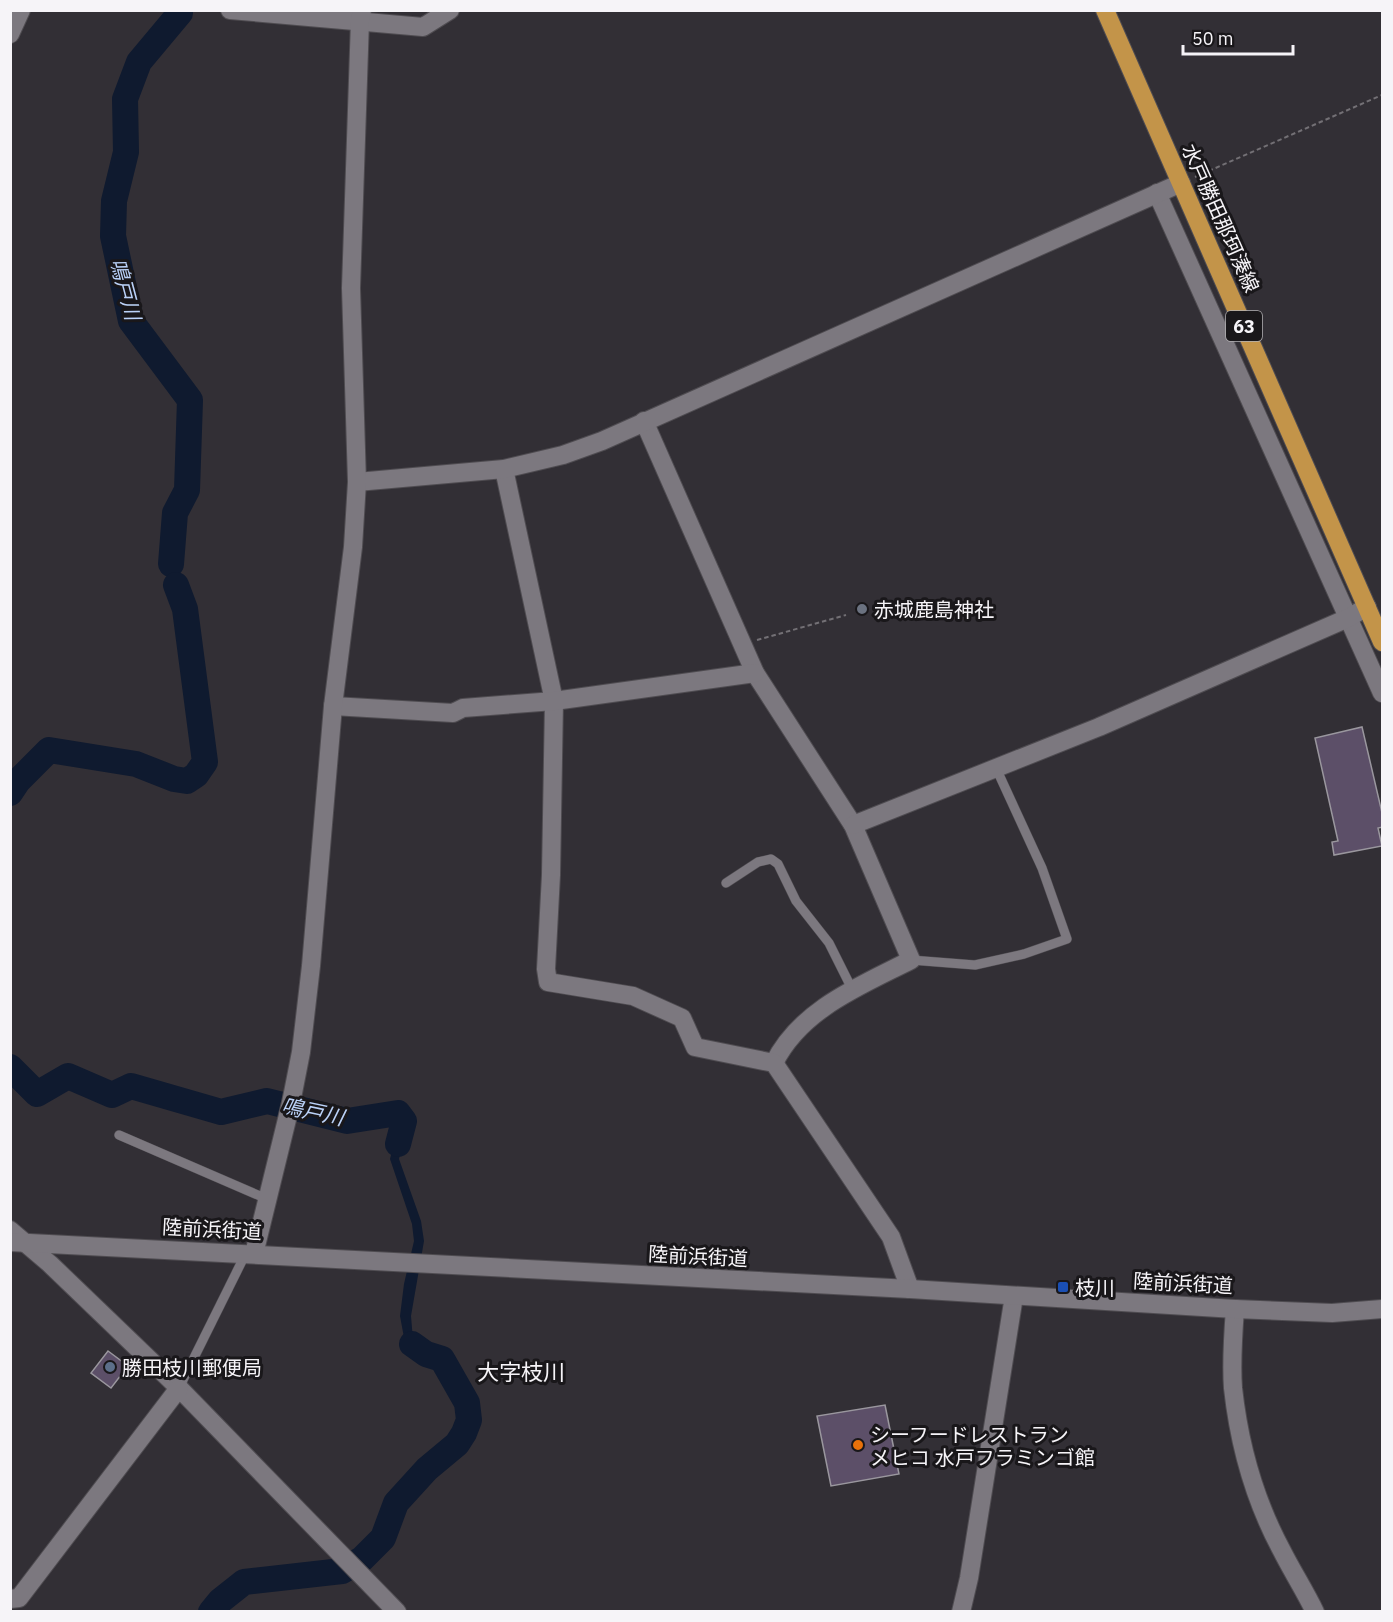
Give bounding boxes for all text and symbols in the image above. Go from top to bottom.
scale bar [1183,18,1292,56]
text: 50 m [1192,27,1234,50]
street label: 水戸勝田那珂湊線 [1176,139,1266,297]
water label: 鳴戸川 [104,255,148,325]
road number: 63 [1226,311,1262,341]
place label: 赤城鹿島神社 [874,596,994,623]
marker: 赤城鹿島神社 [855,602,869,616]
water label: 鳴戸川 [279,1091,349,1132]
street label: 陸前浜街道 [161,1213,263,1245]
street label: 陸前浜街道 [647,1240,749,1272]
street label: 陸前浜街道 [1132,1267,1234,1299]
place label: 枝川 [1075,1274,1115,1301]
marker: 枝川 [1056,1280,1070,1294]
place label: 勝田枝川郵便局 [122,1354,262,1381]
district label: 大字枝川 [477,1357,565,1386]
marker: 勝田枝川郵便局 [103,1360,117,1374]
place label: シーフードレストラン メヒコ 水戸フラミンゴ館 [870,1421,1095,1471]
marker: シーフードレストラン メヒコ 水戸フラミンゴ館 [851,1438,865,1452]

